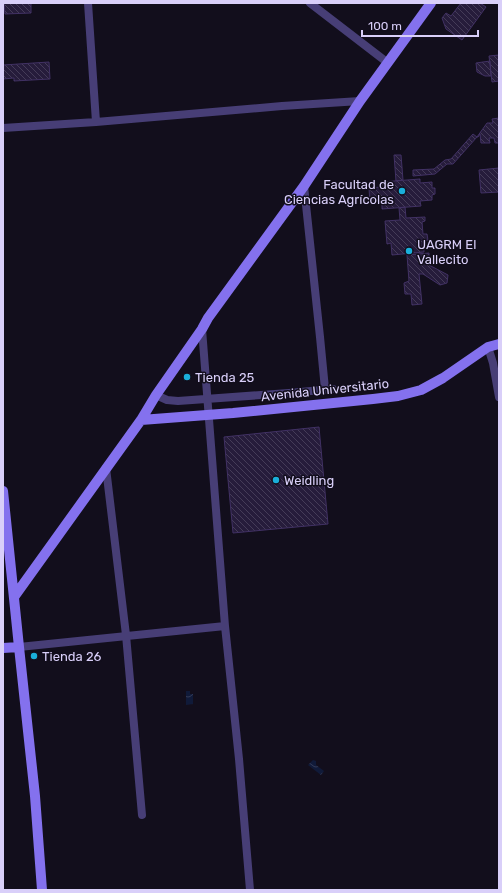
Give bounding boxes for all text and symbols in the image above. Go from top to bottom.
scale bar [362,12,478,38]
text: 100 m [368,19,402,33]
place label: Facultad de Ciencias Agrícolas [284,177,394,208]
marker: Facultad de Ciencias Agrícolas [397,186,407,196]
place label: UAGRM El Vallecito [417,237,476,267]
marker: UAGRM El Vallecito [404,246,414,256]
place label: Tienda 25 [195,370,255,385]
marker: Tienda 25 [182,372,192,382]
street label: Avenida Universitario [260,376,390,404]
place label: Weidling [284,473,334,489]
marker: Weidling [271,475,281,485]
place label: Tienda 26 [42,649,102,664]
marker: Tienda 26 [29,651,39,661]

